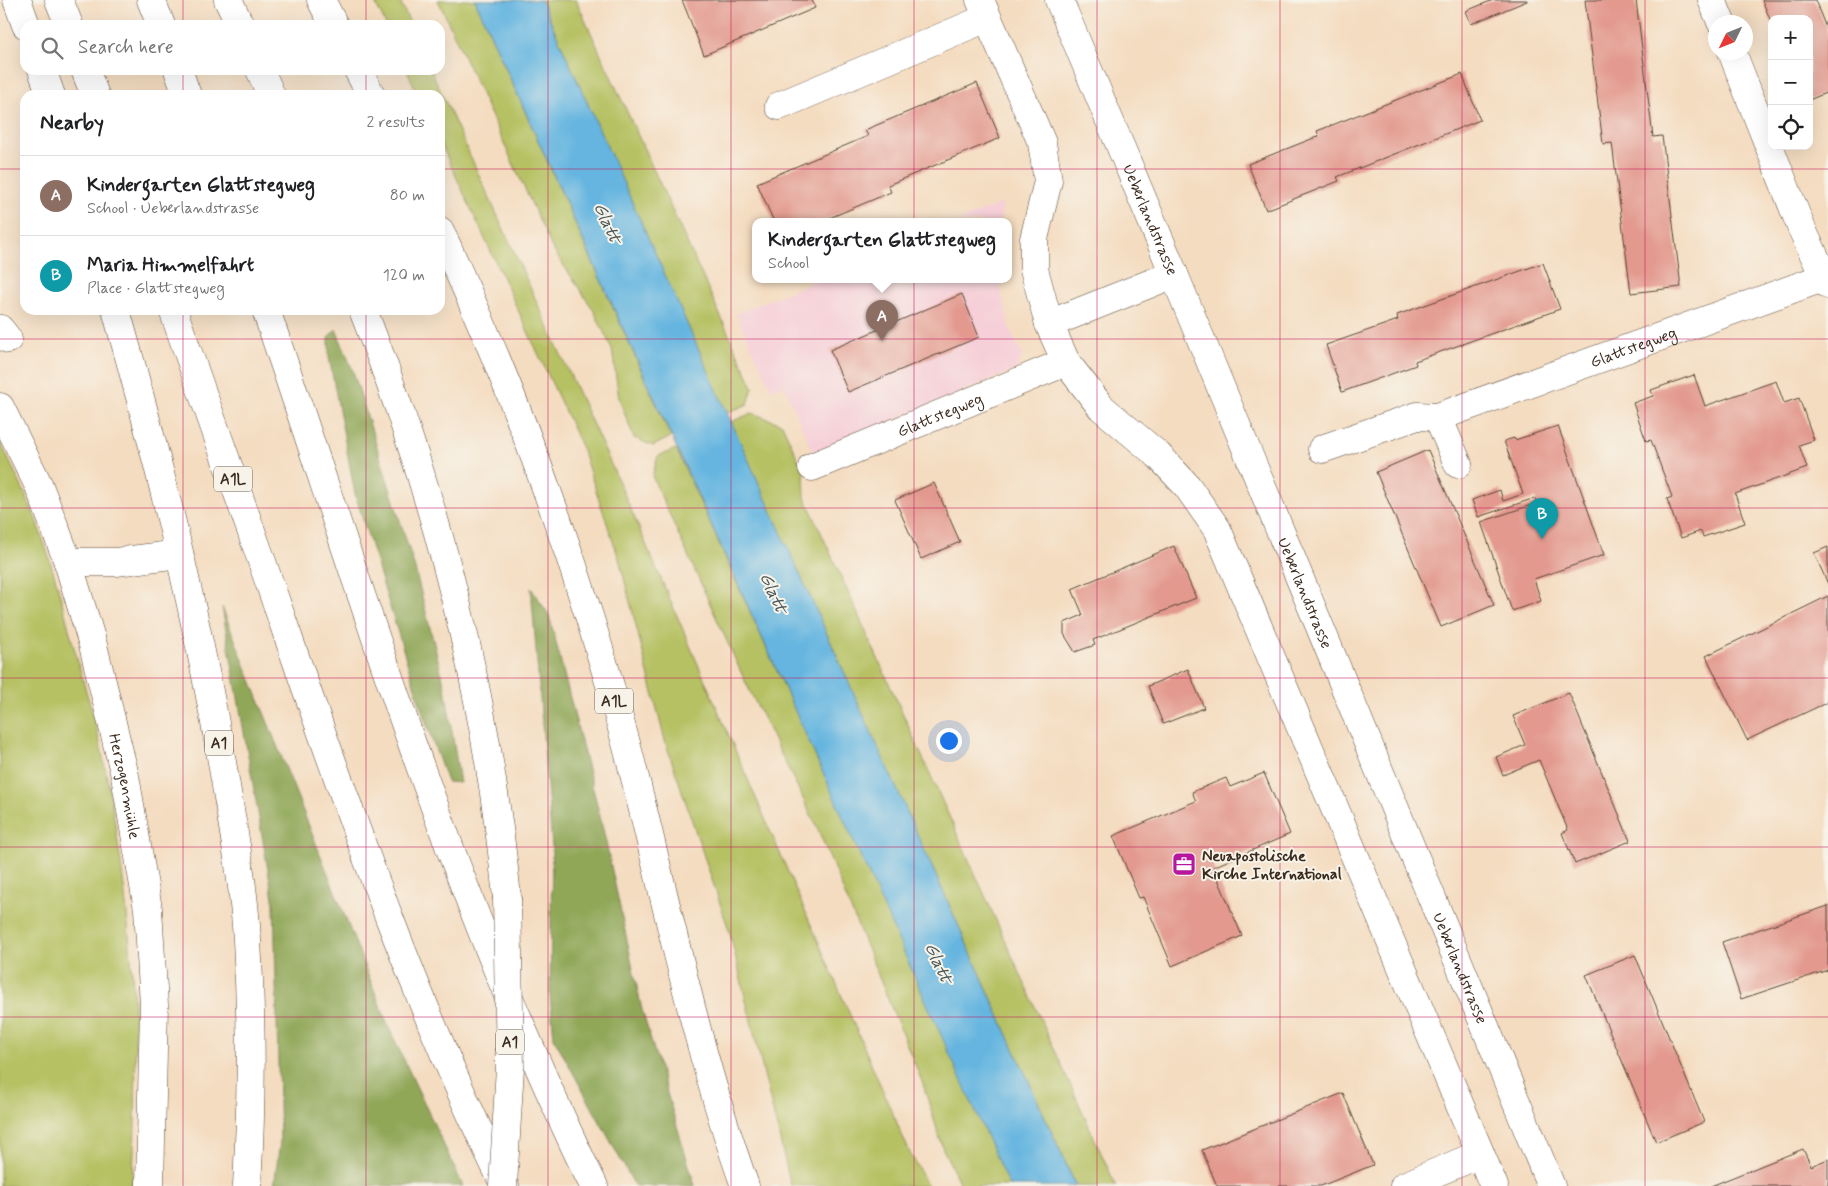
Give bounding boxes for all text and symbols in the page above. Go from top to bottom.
north arrow [1708,15,1753,60]
map controls [1768,15,1813,150]
button: + [1768,15,1813,60]
search box [20,20,445,75]
icon: search [38,34,66,62]
text: Search here [78,35,174,60]
button: − [1768,60,1813,105]
button: locate [1768,105,1813,150]
text: Nearby [40,109,104,137]
text: 2 results [367,112,425,133]
street label: Ueberlandstrasse [1117,161,1182,279]
text: Kindergarten Glattstegweg [87,173,315,198]
text: A [51,185,61,206]
text: 80 m [390,185,425,206]
text: School · Ueberlandstrasse [87,198,259,219]
water label: Glatt [587,199,628,250]
popup [752,218,1012,283]
text: Kindergarten Glattstegweg [768,228,996,253]
text: Maria Himmelfahrt [87,253,254,278]
text: School [768,253,810,274]
text: B [51,265,61,286]
text: 120 m [383,265,425,286]
text: Place · Glattstegweg [87,278,225,299]
pin: A [866,300,898,341]
street label: Glattstegweg [1588,323,1680,373]
street label: Glattstegweg [894,389,986,443]
road number: A1L [214,466,252,492]
pin: B [1526,498,1558,539]
street label: Ueberlandstrasse [1272,534,1337,652]
water label: Glatt [753,569,794,620]
road number: A1L [595,688,633,714]
your location [936,728,962,754]
road number: A1 [205,730,233,756]
street label: Herzogenmühle [103,731,145,841]
place label: Neuapostolische Kirche International [1202,846,1342,885]
office icon: Neuapostolische Kirche International [1171,851,1197,877]
street label: Ueberlandstrasse [1427,910,1492,1027]
water label: Glatt [918,939,959,990]
road number: A1 [496,1030,524,1054]

